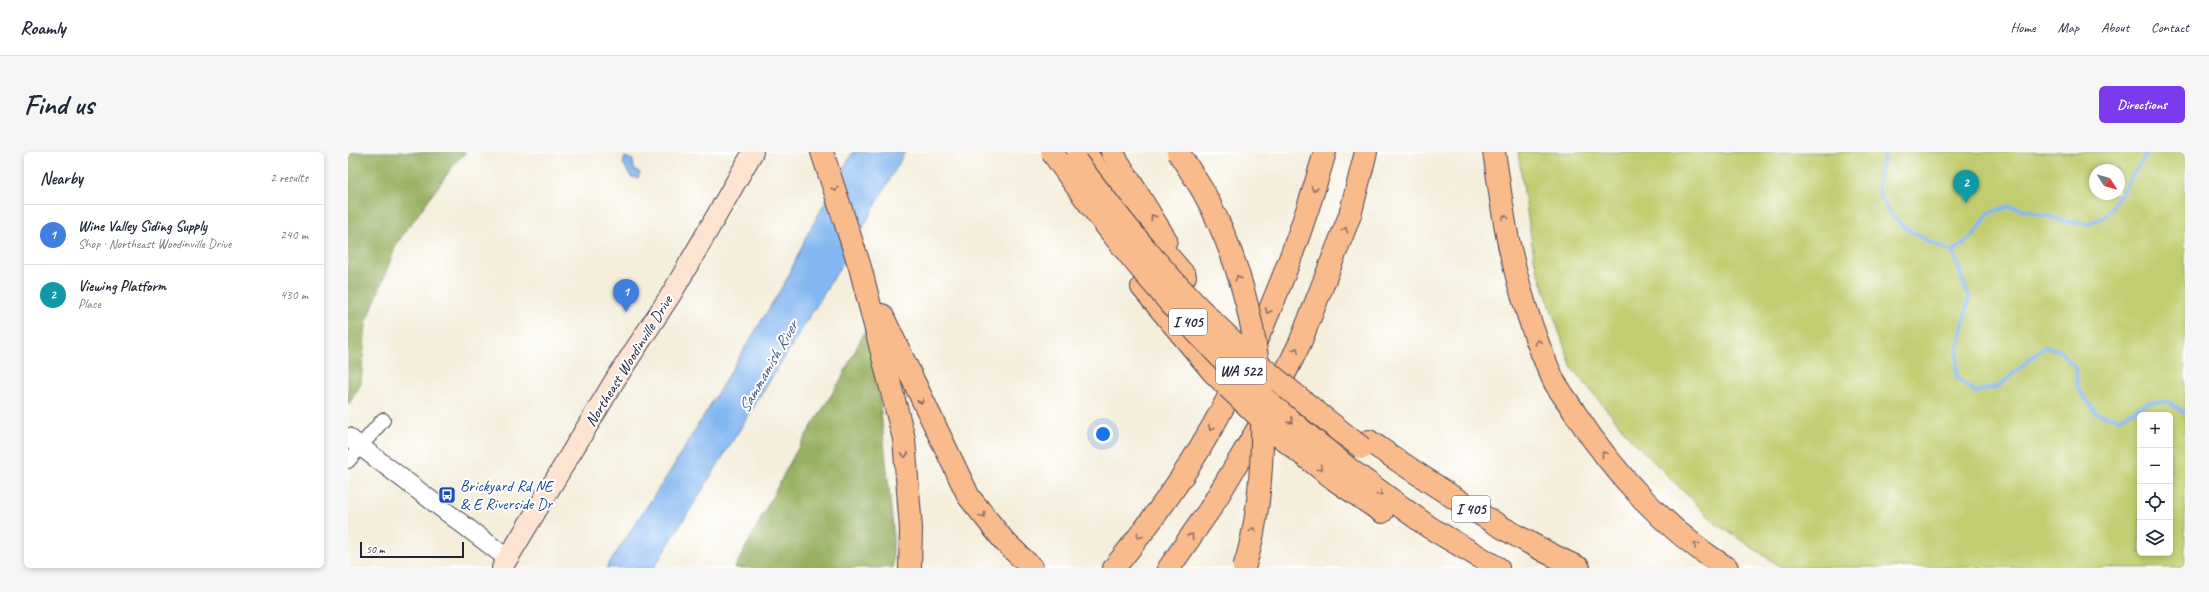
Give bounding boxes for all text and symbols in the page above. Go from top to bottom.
text: Roamly [20,16,66,40]
text: Home [2010,19,2036,36]
text: Map [2058,19,2079,36]
text: About [2101,19,2129,36]
text: Contact [2151,19,2189,36]
button: Directions [2099,86,2185,123]
text: Find us [24,87,94,122]
north arrow [2089,164,2125,200]
text: Nearby [40,168,83,189]
text: 2 results [270,170,308,186]
pin: 2 [1953,170,1979,203]
one-way arrow [830,185,839,192]
one-way arrow [1310,186,1319,193]
one-way arrow [1151,214,1158,221]
one-way arrow [1501,214,1510,220]
text: Wine Valley Siding Supply [78,217,207,236]
one-way arrow [1340,226,1348,233]
text: 1 [50,227,56,243]
text: 240 m [280,227,308,243]
text: Shop · Northeast Woodinville Drive [78,236,231,252]
one-way arrow [1234,274,1243,281]
text: Viewing Platform [78,277,166,296]
pin: 1 [613,279,639,312]
text: 2 [50,287,56,303]
text: 430 m [280,287,308,303]
street label: Northeast Woodinville Drive [581,290,678,430]
text: Place [78,296,101,312]
one-way arrow [1265,308,1273,315]
road number: I 405 [1169,309,1207,335]
water label: Sammamish River [733,315,804,416]
one-way arrow [1535,339,1543,346]
one-way arrow [1292,347,1299,355]
road number: WA 522 [1216,358,1266,384]
one-way arrow [917,397,925,404]
map controls [2137,412,2173,556]
button: + [2137,412,2173,448]
one-way arrow [1286,416,1294,423]
your location [1093,424,1113,444]
one-way arrow [1208,424,1216,431]
button: − [2137,448,2173,484]
one-way arrow [1602,451,1609,458]
one-way arrow [900,452,909,458]
one-way arrow [1316,463,1323,470]
place label: Brickyard Rd NE & E Riverside Dr [460,476,555,514]
button: locate [2137,484,2173,520]
bus stop icon: Brickyard Rd NE & E Riverside Dr [437,485,457,505]
one-way arrow [1375,488,1382,495]
road number: I 405 [1452,496,1490,522]
one-way arrow [979,510,986,517]
button: layers [2137,520,2173,556]
one-way arrow [1249,527,1257,533]
one-way arrow [1137,531,1144,538]
one-way arrow [1186,533,1194,540]
scale bar [360,540,464,559]
text: 50 m [366,542,385,556]
one-way arrow [1693,543,1700,550]

